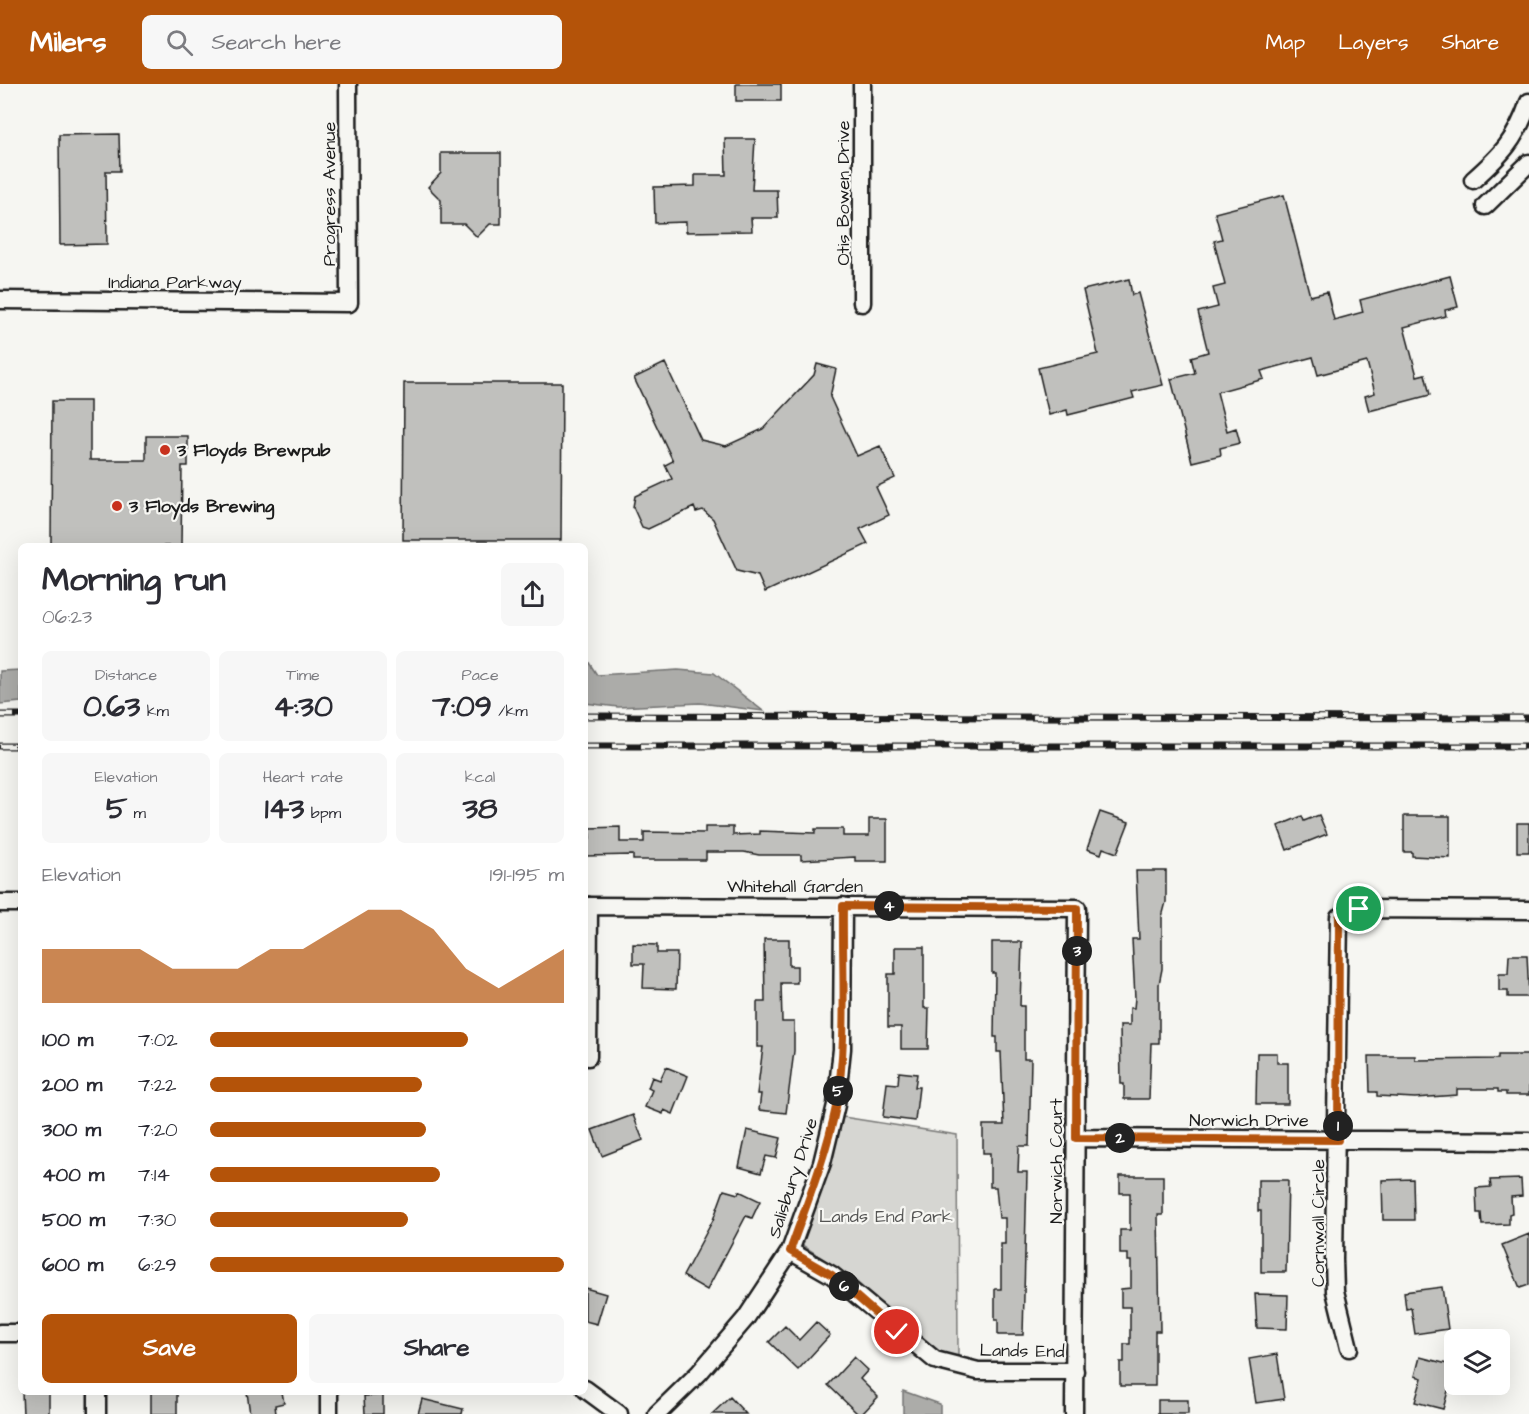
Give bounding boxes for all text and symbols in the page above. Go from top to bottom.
search box [142,15,562,69]
text: Milers [30,23,106,62]
icon: search [163,26,196,59]
text: Search here [211,27,341,58]
text: Map [1265,28,1305,57]
text: Layers [1338,28,1408,57]
text: Share [1441,28,1499,57]
street label: Otis Bowen Drive [831,120,856,266]
street label: Progress Avenue [317,122,343,266]
street label: Indiana Parkway [108,270,242,296]
place label: 3 Floyds Brewpub [176,438,331,464]
marker: 3 Floyds Brewpub [158,443,172,457]
place label: 3 Floyds Brewing [128,494,275,520]
marker: 3 Floyds Brewing [110,499,124,513]
text: Morning run [42,557,226,603]
button: share [501,563,564,626]
text: 06:23 [42,603,92,631]
text: Distance [95,664,157,686]
text: Time [286,664,320,686]
text: Pace [461,664,499,686]
text: 0.63 [83,686,140,728]
text: 4:30 [273,686,333,728]
text: 7:09 [432,686,492,728]
text: km [140,700,169,722]
text: /km [492,700,528,722]
text: Elevation [95,766,157,788]
text: Heart rate [263,766,343,788]
text: kcal [465,766,495,788]
text: 5 [106,788,127,830]
text: 143 [265,788,304,830]
text: 38 [463,788,497,830]
text: m [127,802,146,824]
text: bpm [304,802,341,824]
text: Elevation [42,861,121,889]
text: 191–195 m [490,861,564,889]
street label: Whitehall Garden [727,874,863,899]
pin [1333,883,1384,934]
pin: 4 [874,891,904,921]
icon: arrive [1342,892,1375,925]
text: 4 [884,895,894,917]
pin: 3 [1062,936,1092,966]
text: 3 [1073,940,1081,962]
text: 100 m [42,1026,93,1054]
text: 7:02 [138,1026,178,1054]
text: 200 m [42,1071,102,1099]
text: 7:22 [138,1071,177,1099]
pin: 5 [823,1076,853,1106]
text: 5 [832,1080,844,1102]
street label: Norwich Court [1044,1098,1069,1224]
street label: Norwich Drive [1189,1108,1309,1133]
pin: 1 [1323,1111,1353,1141]
street label: Salisbury Drive [762,1114,825,1242]
text: 1 [1337,1115,1339,1137]
text: 300 m [42,1116,101,1144]
text: 7:20 [138,1116,178,1144]
pin: 2 [1105,1123,1135,1153]
text: 2 [1115,1127,1125,1149]
street label: Cornwall Circle [1306,1159,1331,1287]
text: 400 m [42,1161,104,1189]
text: 7:14 [138,1161,170,1189]
park label: Lands End Park [819,1204,953,1229]
text: 500 m [42,1206,105,1234]
text: 7:30 [138,1206,176,1234]
text: 600 m [42,1251,103,1279]
text: 6:29 [138,1251,177,1279]
pin: 6 [829,1271,859,1301]
text: 6 [839,1275,849,1297]
pin [871,1306,922,1357]
button: Save [42,1314,297,1383]
button: Share [309,1314,564,1383]
icon: check [880,1315,913,1348]
map controls [1444,1329,1510,1395]
button: layers [1444,1329,1510,1395]
street label: Lands End [979,1338,1065,1364]

